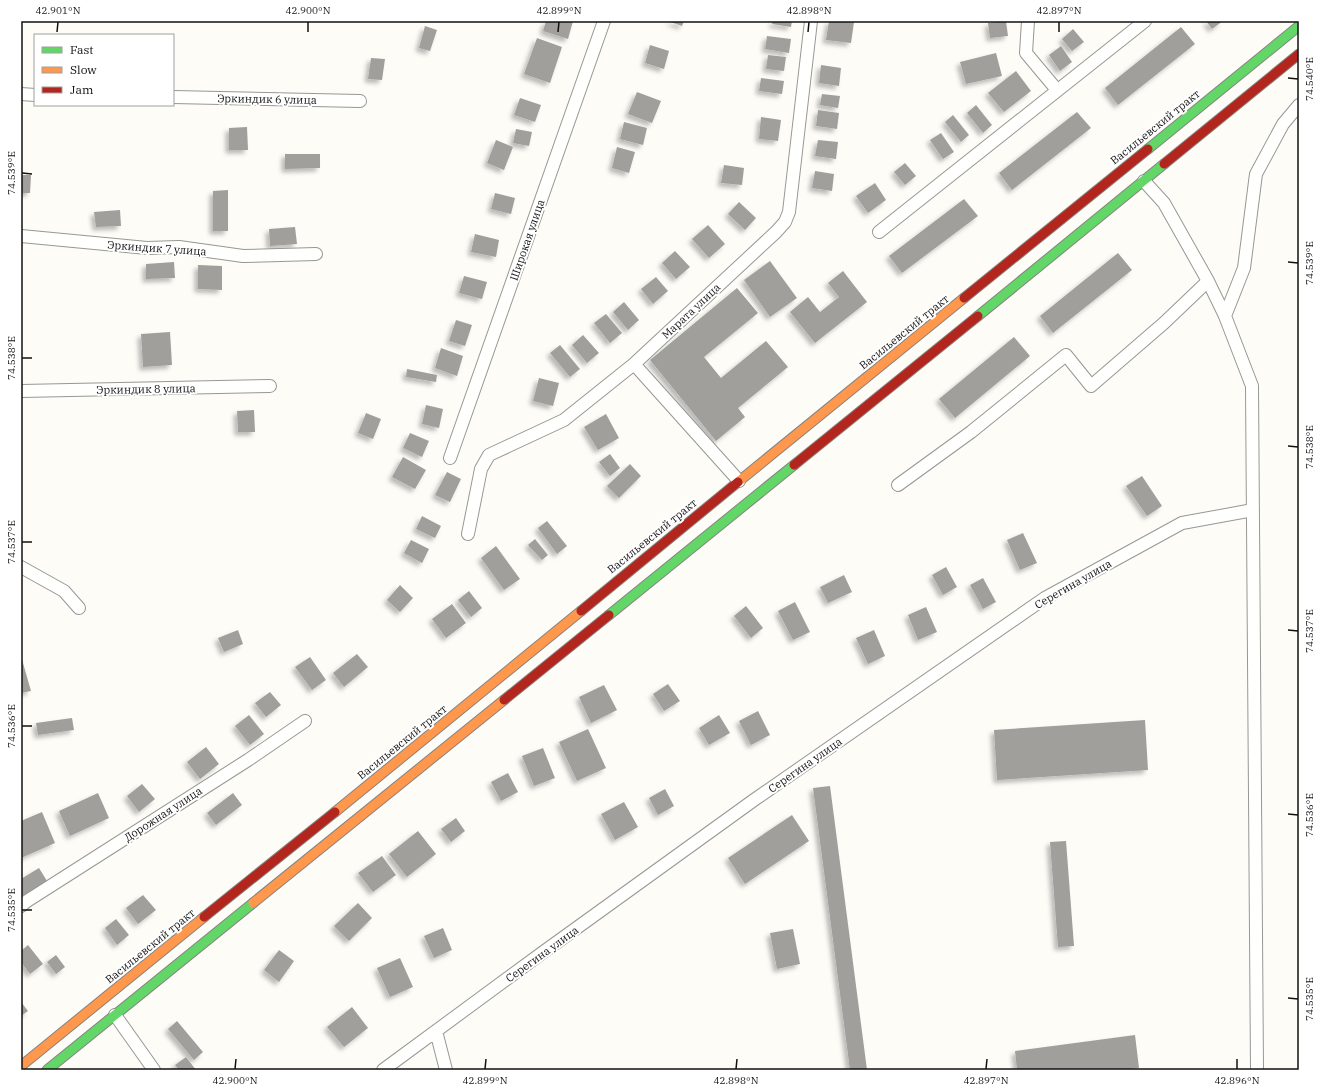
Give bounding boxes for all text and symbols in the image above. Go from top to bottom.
text: 42.901°N [35,4,81,17]
text: 42.900°N [285,4,331,17]
text: 42.899°N [536,4,582,17]
text: 42.898°N [786,4,832,17]
text: 42.897°N [1036,4,1082,17]
legend [34,34,174,106]
text: Fast [70,42,94,57]
text: 74.540°E [1303,57,1316,101]
text: Slow [70,62,97,77]
text: Jam [70,82,94,97]
street label: Васильевский тракт [1107,86,1203,167]
street label: Эркиндик 6 улица [217,91,317,107]
text: 74.539°E [5,151,18,195]
street label: Широкая улица [507,197,547,283]
street label: Эркиндик 7 улица [107,238,207,258]
text: 74.539°E [1303,241,1316,285]
street label: Марата улица [659,280,723,342]
street label: Васильевский тракт [856,291,952,372]
text: 74.538°E [5,336,18,380]
street label: Эркиндик 8 улица [96,381,196,397]
text: 74.538°E [1303,425,1316,469]
street label: Васильевский тракт [604,495,700,576]
text: 74.537°E [5,520,18,564]
street label: Серегина улица [1032,556,1114,612]
text: 74.537°E [1303,609,1316,653]
street label: Васильевский тракт [354,701,450,782]
text: 74.536°E [5,704,18,748]
street label: Серегина улица [765,734,845,796]
street label: Дорожная улица [121,784,205,844]
text: 74.536°E [1303,793,1316,837]
text: 74.535°E [5,888,18,932]
street label: Васильевский тракт [102,905,198,986]
street label: Серегина улица [503,923,581,985]
text: 74.535°E [1303,977,1316,1021]
text: 42.900°N [212,1074,258,1087]
text: 42.899°N [462,1074,508,1087]
text: 42.898°N [713,1074,759,1087]
text: 42.897°N [963,1074,1009,1087]
text: 42.896°N [1214,1074,1260,1087]

